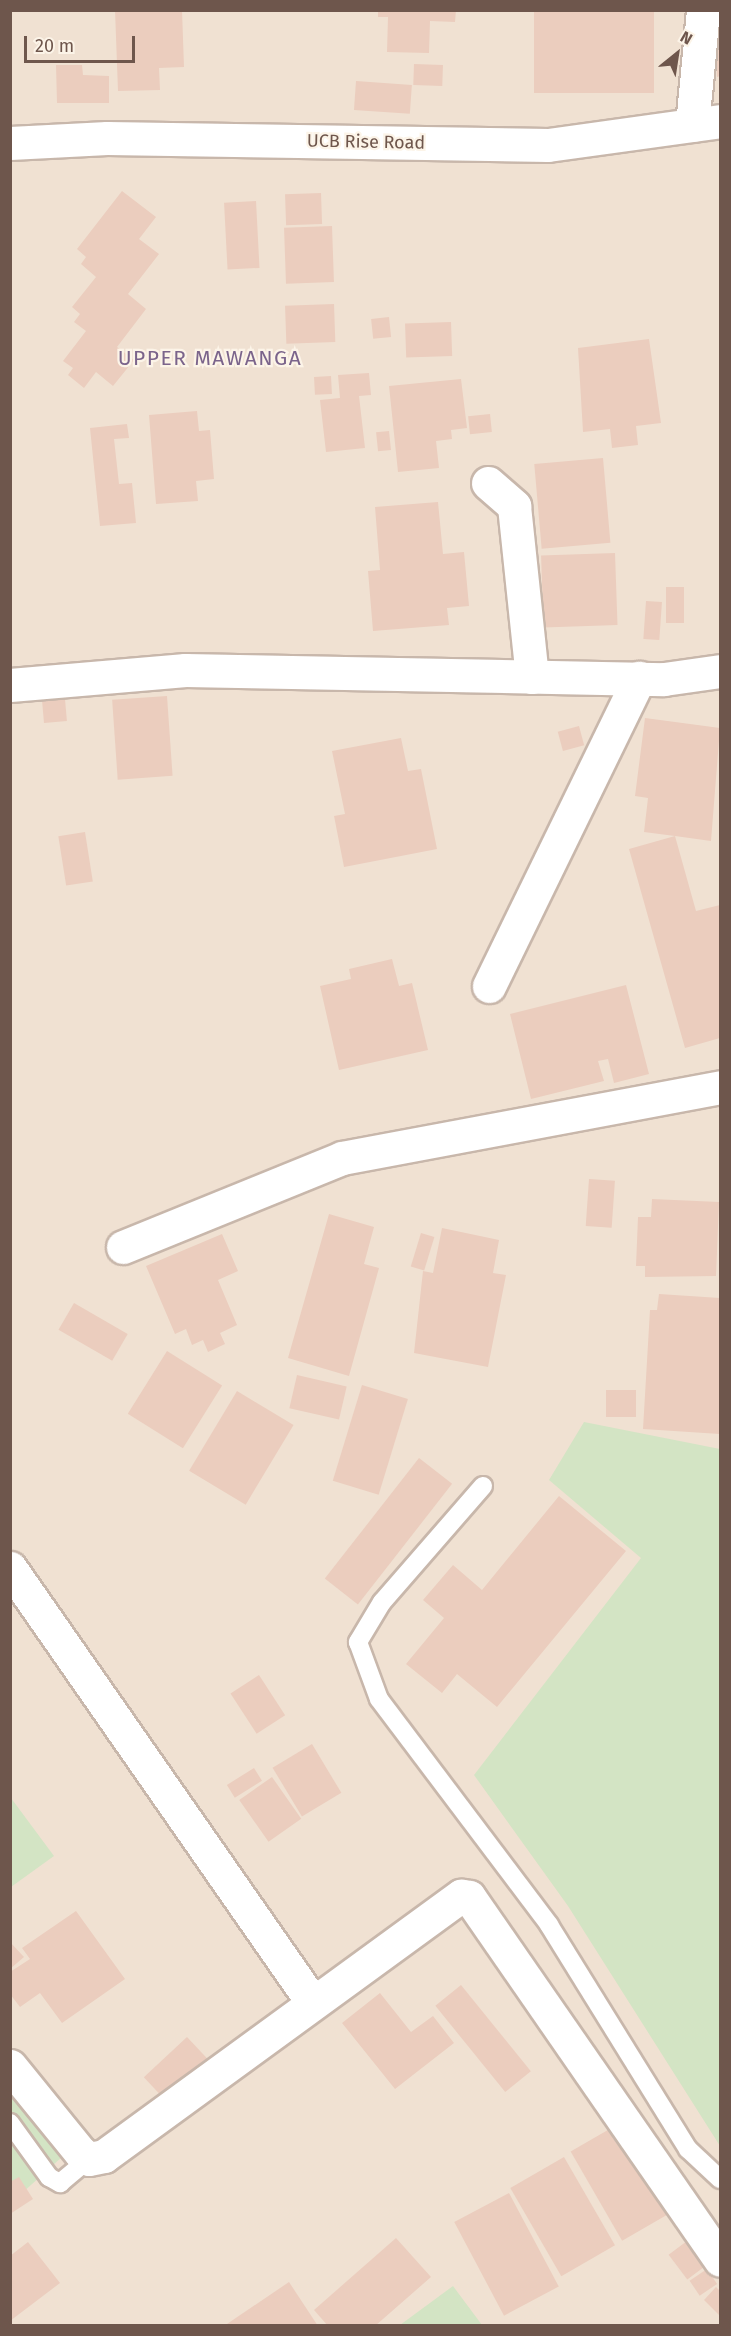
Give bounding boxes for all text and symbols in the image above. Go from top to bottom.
scale bar [27,24,138,62]
north arrow [647,24,707,84]
text: N [677,27,696,49]
text: 20 m [35,35,74,57]
street label: UCB Rise Road [307,130,425,154]
district label: UPPER MAWANGA [118,345,302,371]

